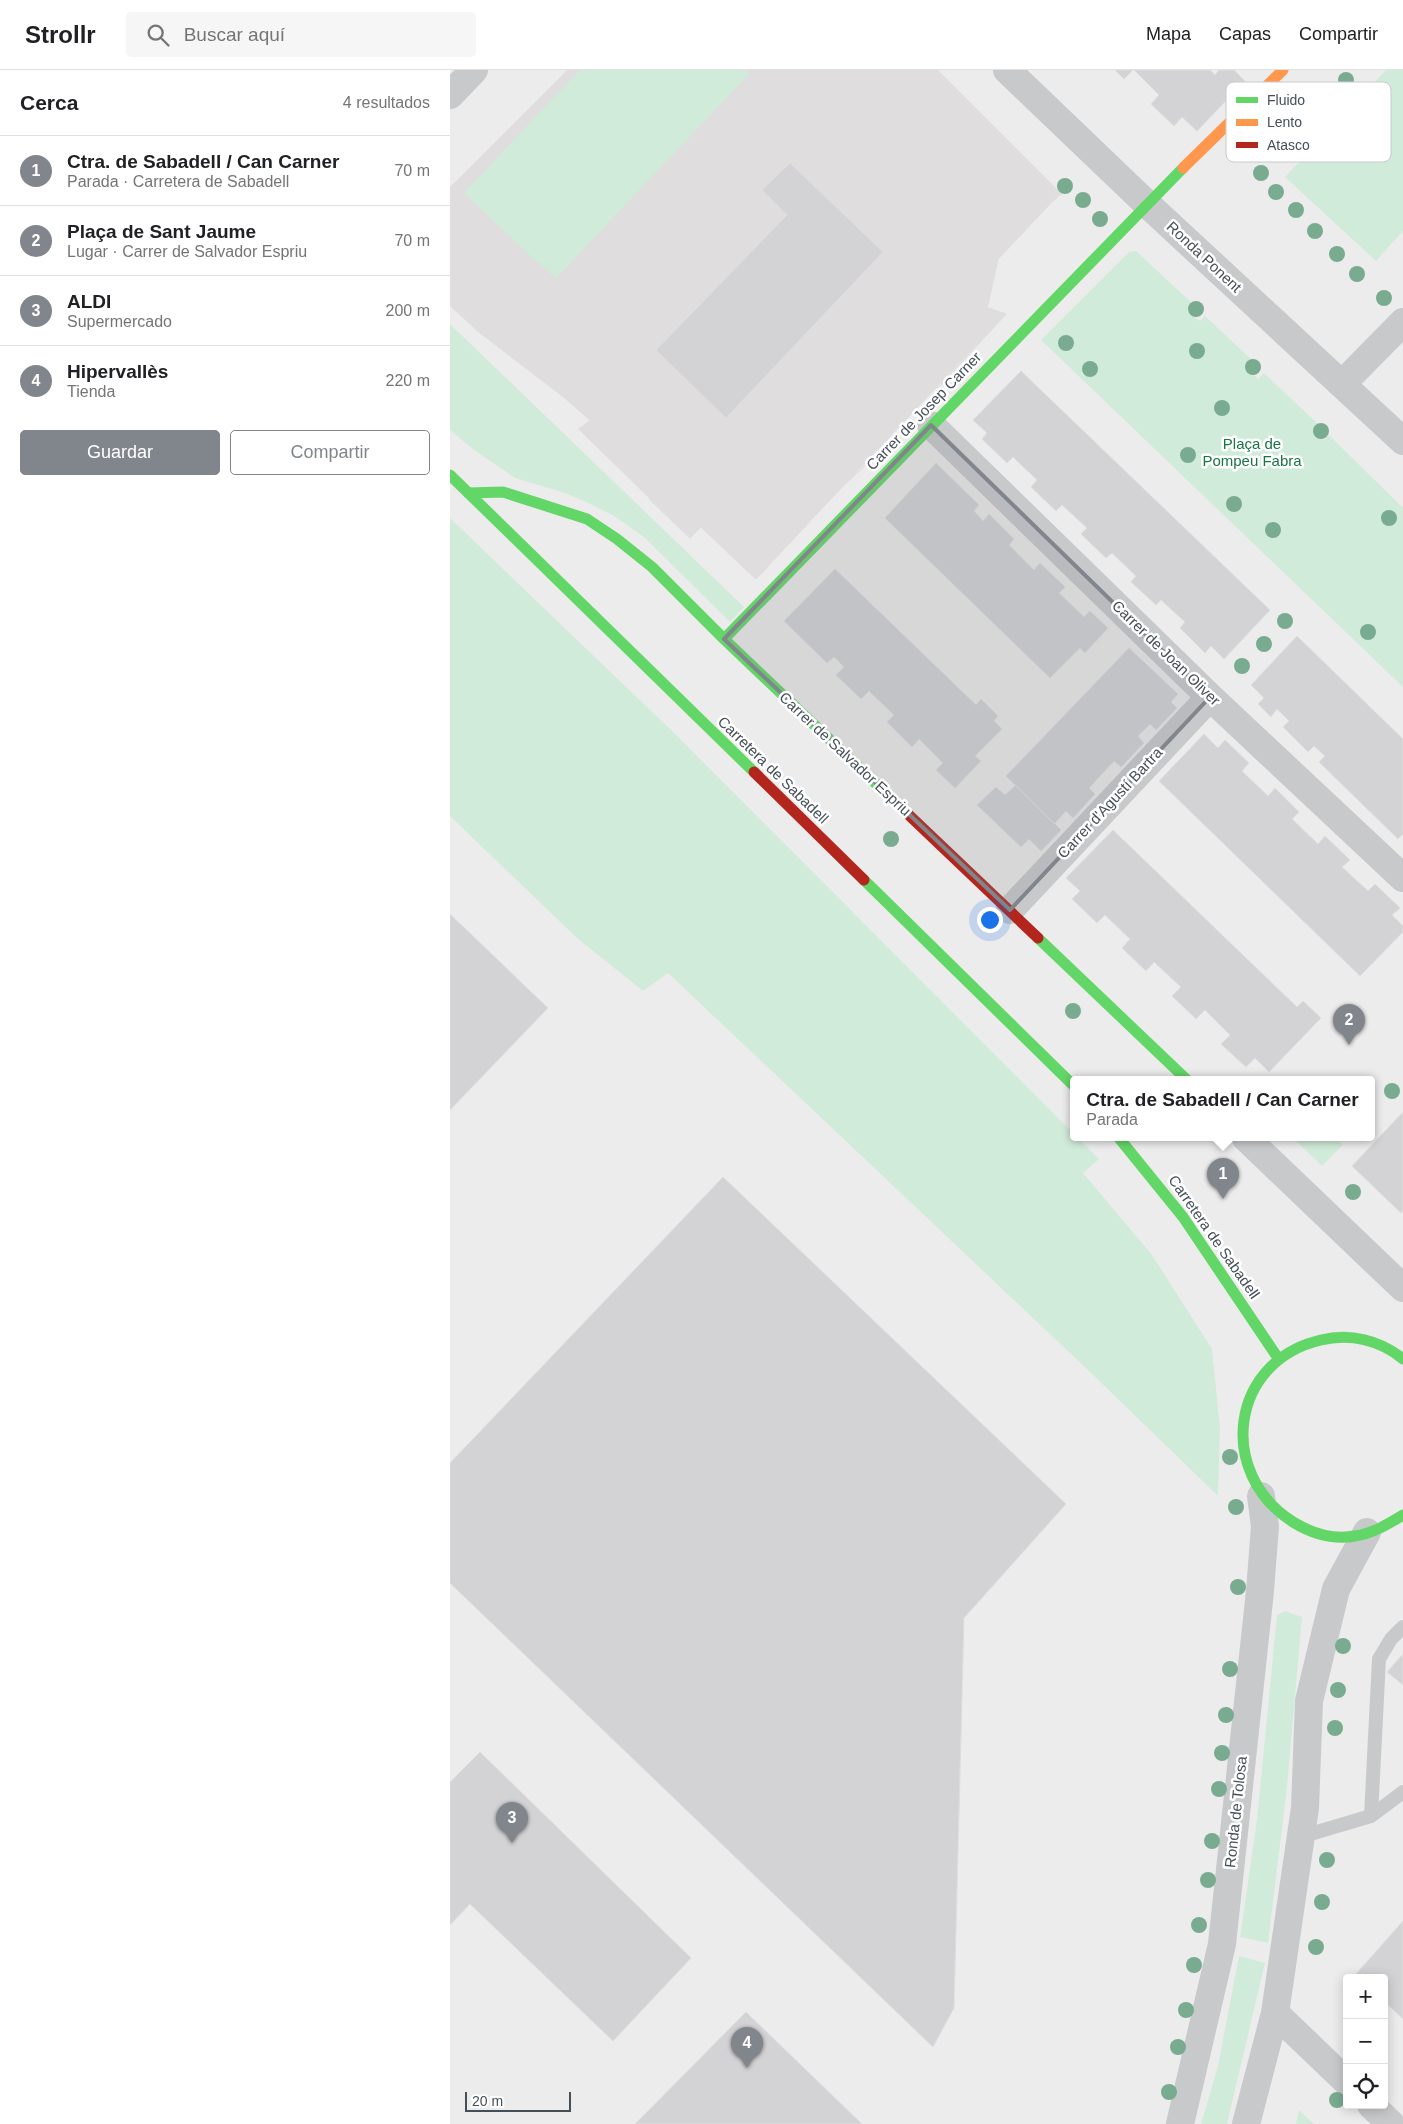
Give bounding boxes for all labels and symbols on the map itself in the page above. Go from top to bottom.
legend [1226,82,1391,162]
text: Fluido [1267,92,1305,108]
text: Lento [1267,114,1302,130]
text: Atasco [1267,137,1310,153]
street label: Ronda Ponent [1163,218,1246,296]
street label: Carrer de Josep Carner [863,348,984,473]
park label: Plaça de Pompeu Fabra [1202,435,1302,469]
street label: Carrer de Joan Oliver [1109,597,1224,709]
street label: Carrer de Salvador Espriu [776,688,915,819]
street label: Carretera de Sabadell [715,713,832,827]
street label: Carrer d'Agustí Bartra [1054,743,1166,862]
your location [977,907,1003,933]
pin: 2 [1333,1004,1365,1045]
pin: 1 [1207,1158,1239,1199]
street label: Carretera de Sabadell [1165,1172,1263,1302]
street label: Ronda de Tolosa [1221,1755,1250,1869]
pin: 3 [496,1802,528,1843]
pin: 4 [731,2027,763,2068]
scale bar [465,2089,571,2112]

